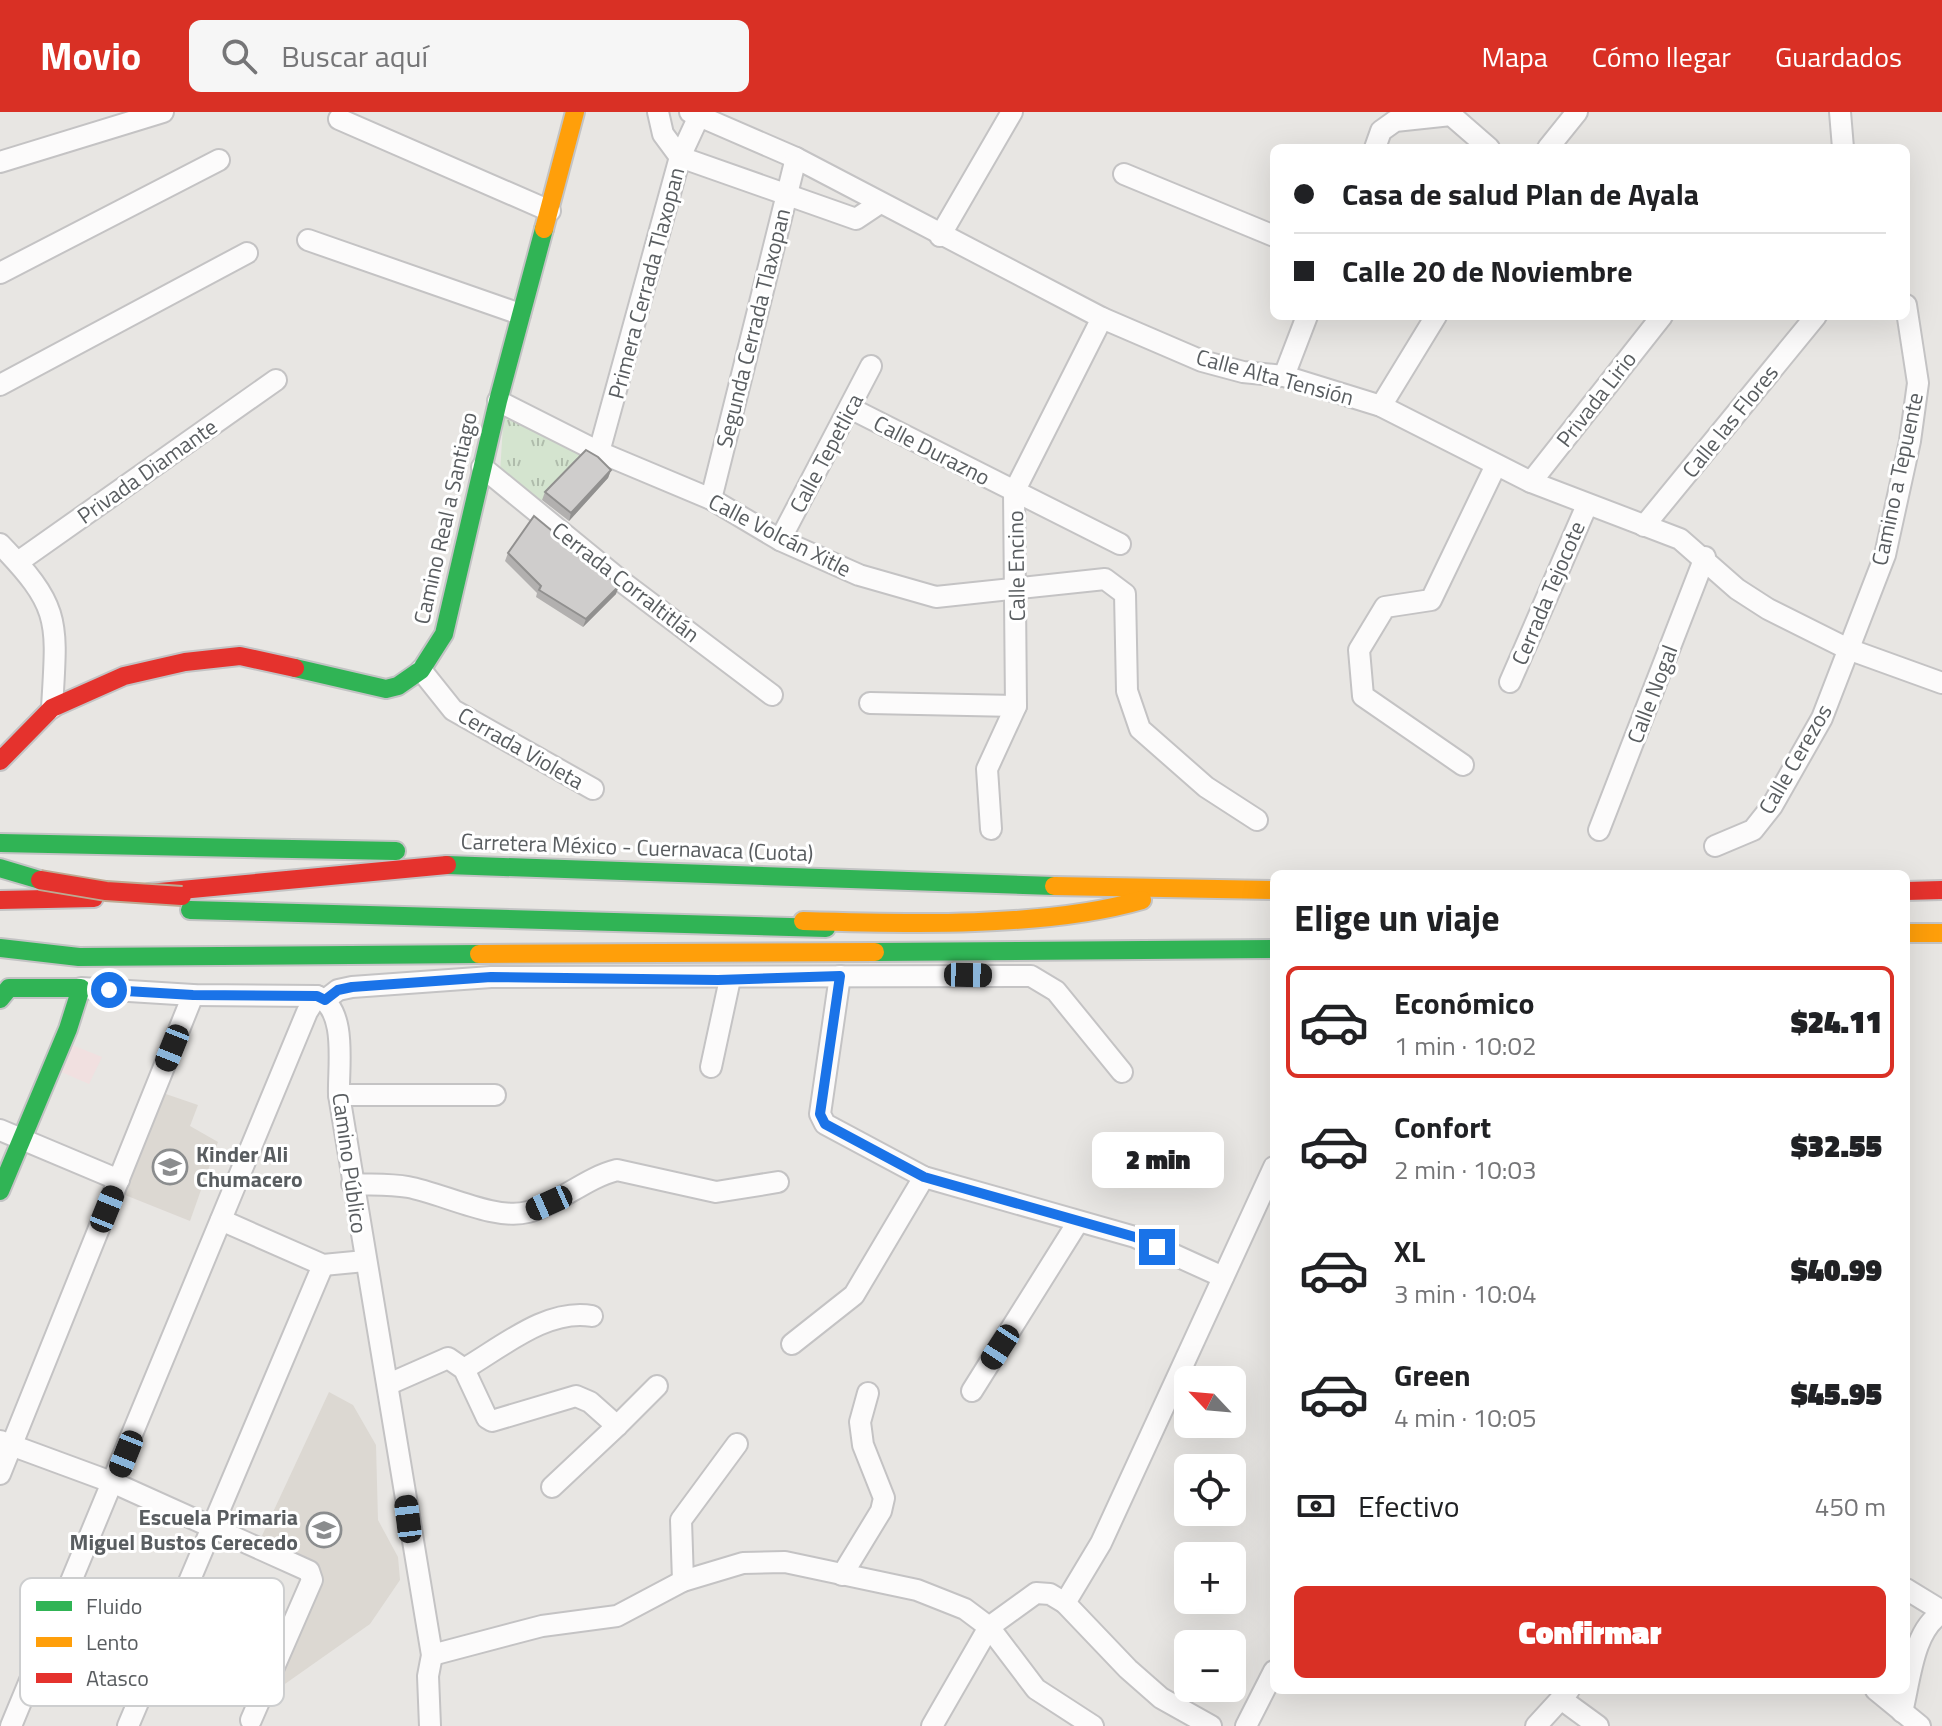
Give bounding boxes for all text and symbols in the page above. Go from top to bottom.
search box [189,20,749,92]
text: Movio [40,27,141,85]
text: Buscar aquí [281,33,428,79]
icon: search [217,34,261,78]
text: Mapa [1481,35,1548,78]
text: Cómo llegar [1592,35,1731,78]
text: Guardados [1775,35,1902,78]
street label: Primera Cerrada Tlaxopan [599,163,693,403]
text: Casa de salud Plan de Ayala [1342,171,1699,217]
street label: Segunda Cerrada Tlaxopan [707,205,799,451]
text: Calle 20 de Noviembre [1342,248,1633,294]
street label: Calle Alta Tensión [1192,340,1358,414]
street label: Privada Lirio [1548,344,1644,454]
street label: Calle las Flores [1674,357,1786,485]
street label: Calle Tepetlica [780,387,872,519]
street label: Camino a Tepuente [1862,389,1932,569]
street label: Calle Durazno [868,406,996,494]
street label: Camino Real a Santiago [404,408,486,628]
street label: Privada Diamante [70,410,224,532]
street label: Calle Volcán Xitle [703,484,857,586]
street label: Calle Encino [998,510,1034,622]
street label: Cerrada Corraltitlán [545,513,707,651]
street label: Cerrada Tejocote [1502,516,1594,670]
street label: Calle Nogal [1618,640,1686,748]
street label: Cerrada Violeta [452,698,590,798]
street label: Calle Cerezos [1750,698,1840,820]
street label: Carretera México - Cuernavaca (Cuota) [460,824,814,870]
text: Elige un viaje [1294,890,1500,945]
car [944,963,992,987]
route start [91,972,127,1008]
text: Económico [1394,980,1534,1026]
icon: car [1298,986,1370,1058]
text: $24.11 [1791,999,1882,1045]
car [152,1021,192,1075]
text: 1 min · 10:02 [1394,1026,1537,1065]
street label: Camino Público [323,1090,377,1236]
text: Confort [1394,1104,1491,1150]
icon: car [1298,1110,1370,1182]
text: $32.55 [1791,1123,1882,1169]
callout: 2 min [1091,1131,1223,1187]
place label: Kinder Ali Chumacero [196,1137,303,1196]
text: 2 min [1126,1140,1190,1179]
school or university icon: Kinder Ali Chumacero [151,1148,189,1186]
text: 2 min · 10:03 [1394,1150,1537,1189]
car [87,1182,127,1236]
car [522,1182,576,1224]
text: XL [1394,1228,1425,1274]
route end [1139,1229,1175,1265]
icon: car [1298,1234,1370,1306]
text: $40.99 [1791,1247,1882,1293]
text: 3 min · 10:04 [1394,1274,1537,1313]
car [977,1320,1023,1374]
text: Green [1394,1352,1471,1398]
icon: car [1298,1358,1370,1430]
north arrow [1174,1366,1246,1438]
map controls [1174,1366,1246,1702]
text: $45.95 [1791,1371,1882,1417]
text: 4 min · 10:05 [1394,1398,1537,1437]
car [106,1427,146,1481]
button: locate [1174,1454,1246,1526]
text: Efectivo [1358,1483,1460,1529]
icon: cash [1294,1484,1338,1528]
text: 450 m [1815,1487,1886,1526]
car [393,1494,423,1544]
place label: Escuela Primaria Miguel Bustos Cerecedo [70,1500,298,1559]
school or university icon: Escuela Primaria Miguel Bustos Cerecedo [305,1511,343,1549]
button: + [1174,1542,1246,1614]
legend [20,1578,284,1706]
button: Confirmar [1294,1586,1886,1678]
text: Fluido [86,1589,142,1623]
text: Lento [86,1625,139,1659]
button: − [1174,1630,1246,1702]
text: Atasco [86,1661,149,1695]

